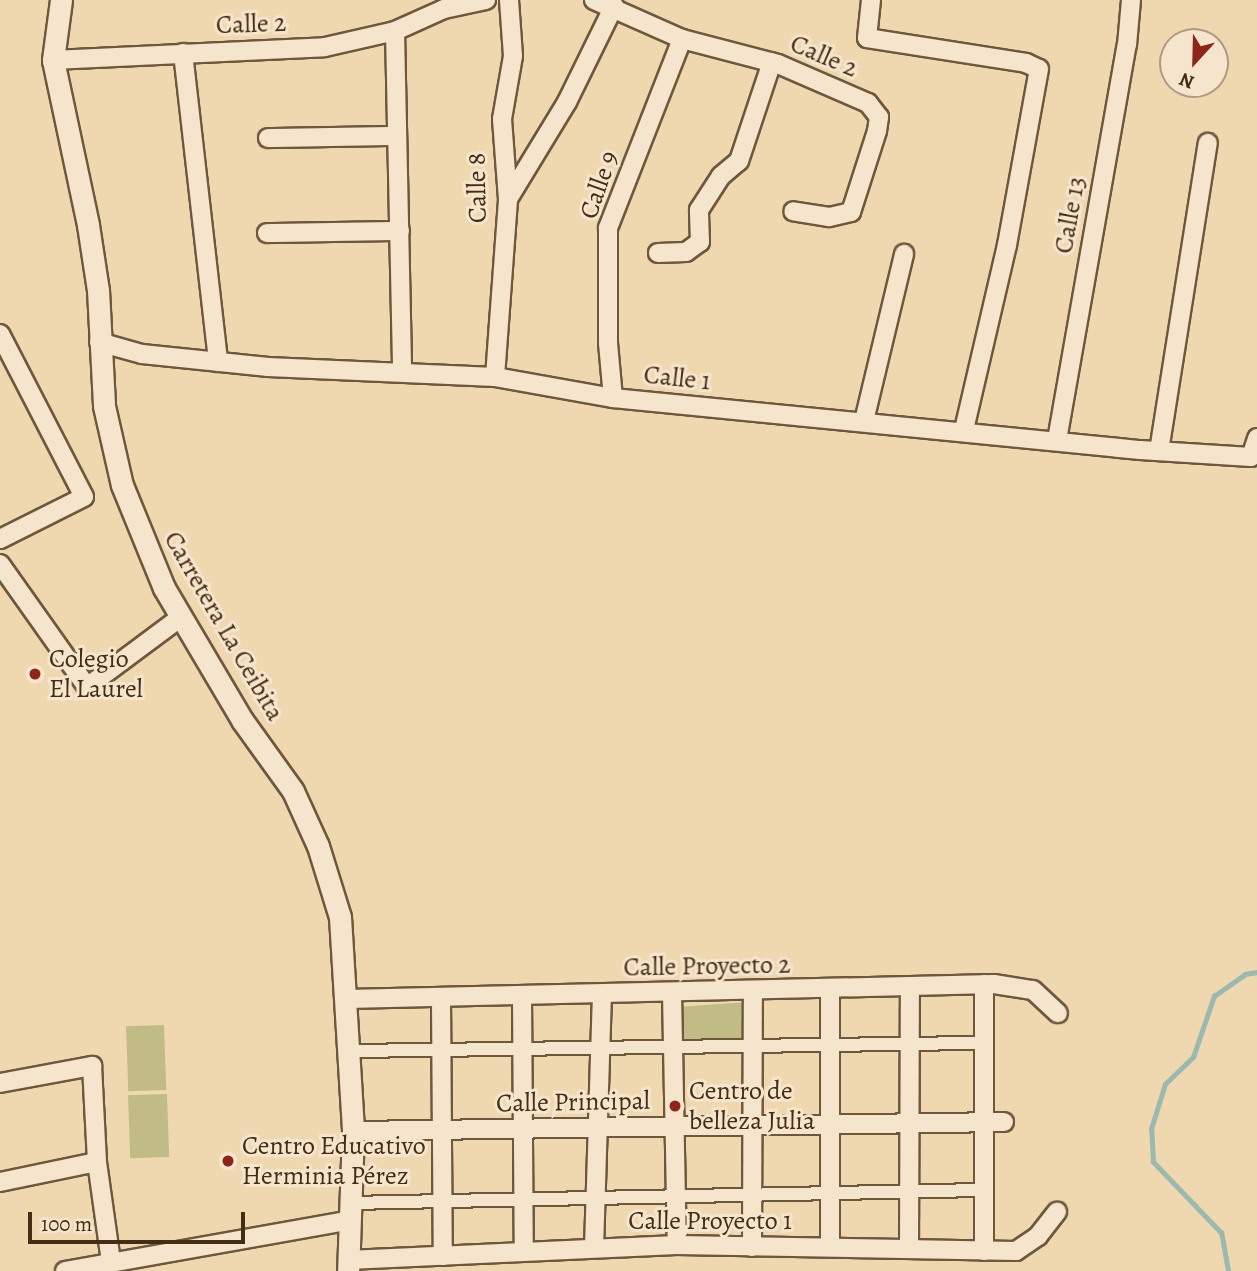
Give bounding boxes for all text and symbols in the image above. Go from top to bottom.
street label: Calle 2 [215,7,287,41]
street label: Calle 2 [786,28,862,84]
north arrow [1159,28,1229,98]
text: N [1176,66,1198,95]
street label: Calle 9 [573,147,625,223]
street label: Calle 8 [461,152,493,224]
street label: Calle 13 [1048,174,1092,256]
street label: Calle 1 [642,359,712,397]
street label: Carretera La Ceibita [157,526,291,726]
place label: Colegio El Laurel [49,643,143,704]
marker: Colegio El Laurel [27,666,43,682]
street label: Calle Proyecto 2 [623,949,791,983]
place label: Centro de belleza Julia [689,1075,815,1136]
street label: Calle Principal [496,1085,650,1119]
marker: Centro de belleza Julia [667,1098,683,1114]
place label: Centro Educativo Herminia Pérez [242,1130,426,1192]
marker: Centro Educativo Herminia Pérez [220,1153,236,1169]
scale bar [32,1198,248,1242]
street label: Calle Proyecto 1 [628,1205,792,1237]
text: 100 m [41,1210,92,1238]

